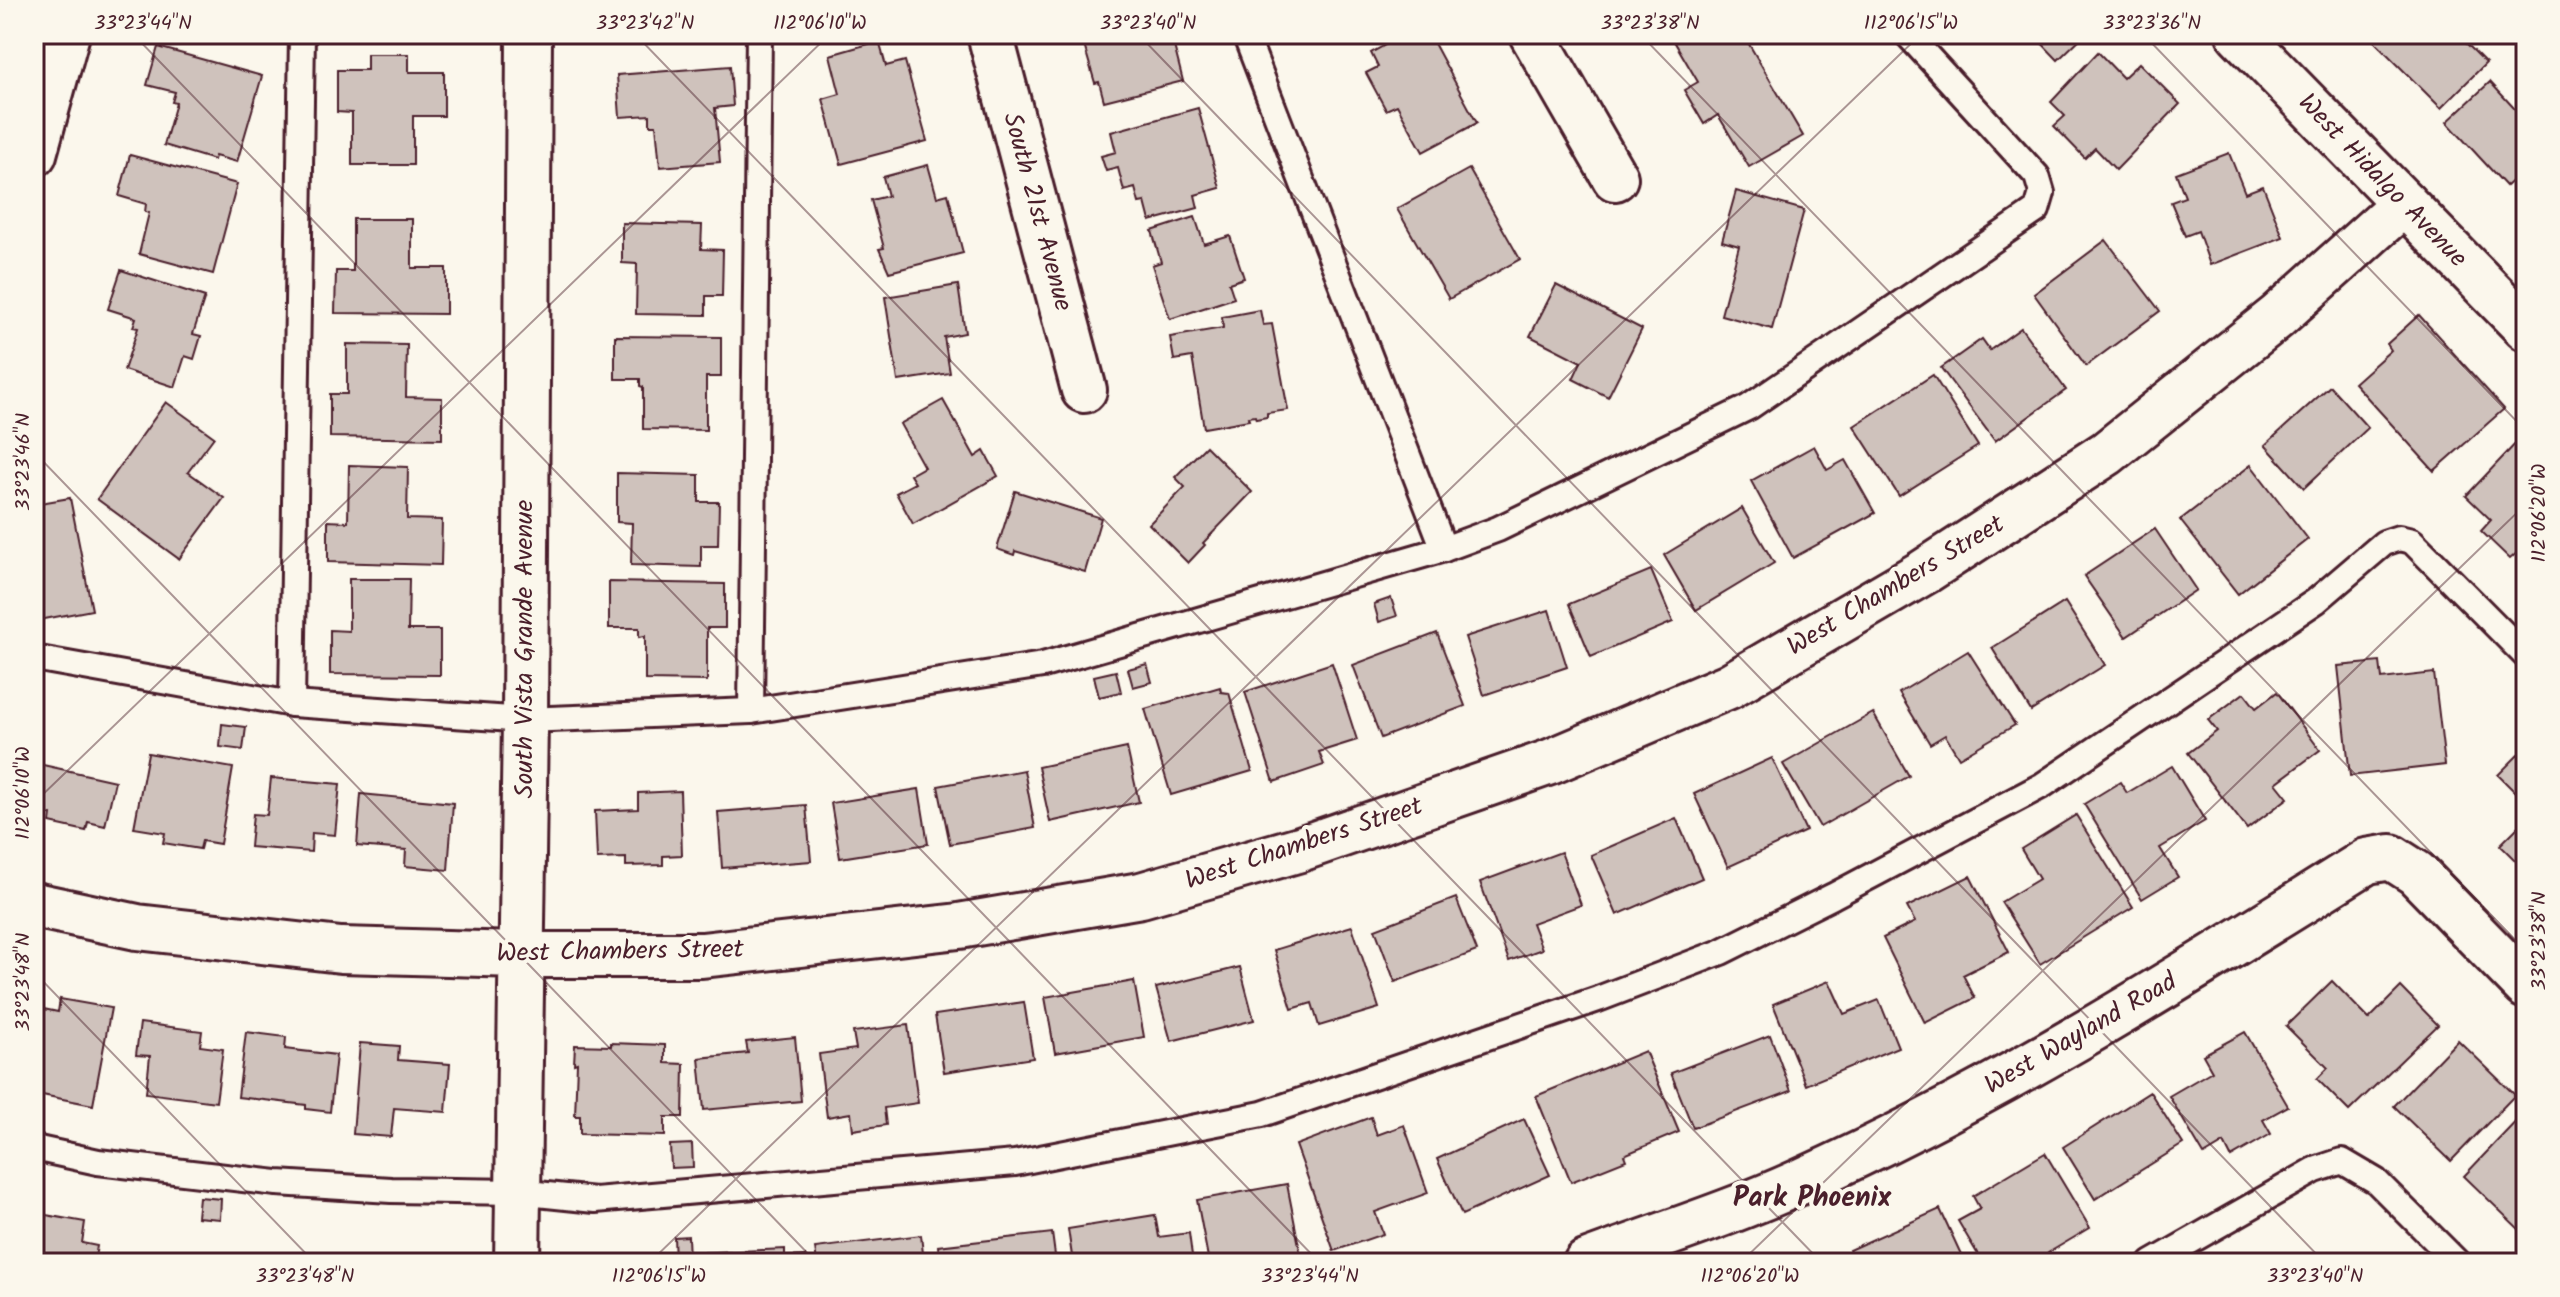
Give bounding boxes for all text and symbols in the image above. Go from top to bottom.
text: 33°23'44"N [94,8,192,40]
text: 33°23'42"N [596,8,694,40]
text: 112°06'10"W [773,8,867,40]
text: 33°23'40"N [1100,8,1196,40]
text: 33°23'38"N [1600,8,1700,40]
text: 112°06'15"W [1864,8,1958,40]
text: 33°23'36"N [2103,8,2201,40]
street label: West Hidalgo Avenue [2287,84,2477,278]
street label: South 21st Avenue [990,108,1084,316]
text: 33°23'46"N [8,413,40,511]
text: 112°06'20"W [2524,464,2556,562]
street label: South Vista Grande Avenue [504,499,546,798]
street label: West Chambers Street [1779,504,2014,668]
text: 112°06'10"W [8,746,40,840]
street label: West Chambers Street [1180,786,1429,902]
text: 33°23'38"N [2524,891,2556,991]
street label: West Chambers Street [496,929,745,975]
text: 33°23'48"N [8,933,40,1031]
street label: West Wayland Road [1977,961,2186,1106]
district label: Park Phoenix [1733,1176,1892,1221]
text: 33°23'48"N [256,1261,354,1293]
text: 112°06'15"W [612,1261,706,1293]
text: 33°23'44"N [1261,1261,1359,1293]
text: 112°06'20"W [1701,1261,1799,1293]
text: 33°23'40"N [2267,1261,2363,1293]

